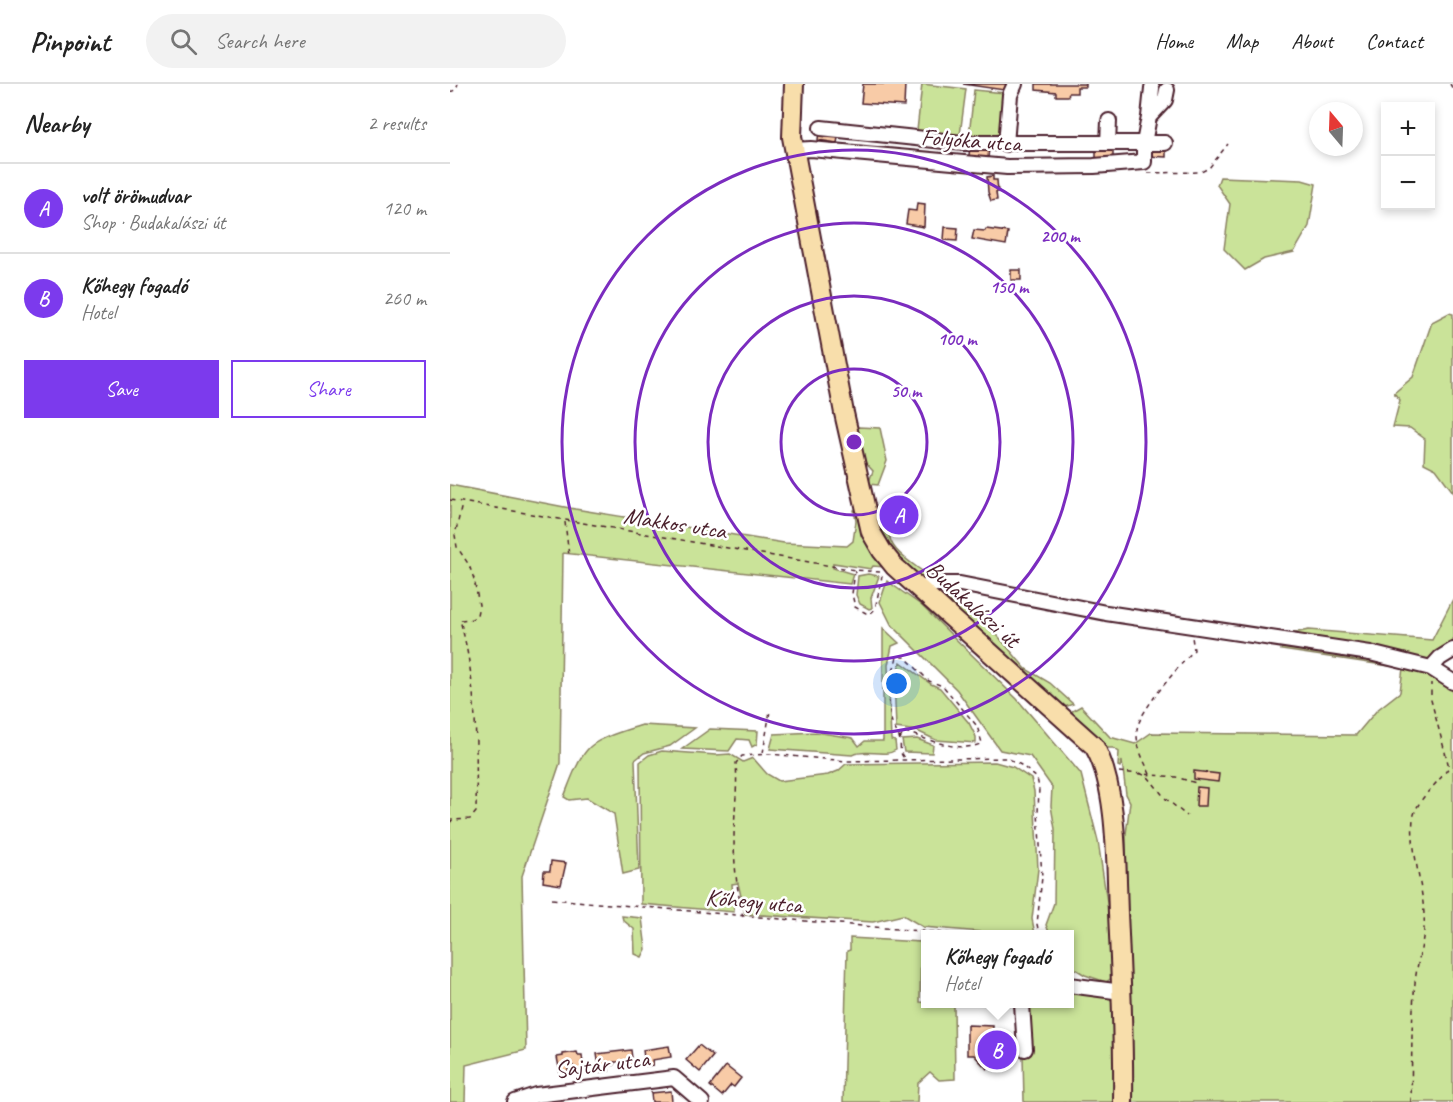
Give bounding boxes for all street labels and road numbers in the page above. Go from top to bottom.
street label: Folyóka utca [920,122,1024,159]
street label: Makkos utca [622,500,730,546]
street label: Budakalászi út [920,554,1028,655]
street label: Kőhegy utca [704,882,806,920]
street label: Sajtár utca [553,1043,652,1085]

